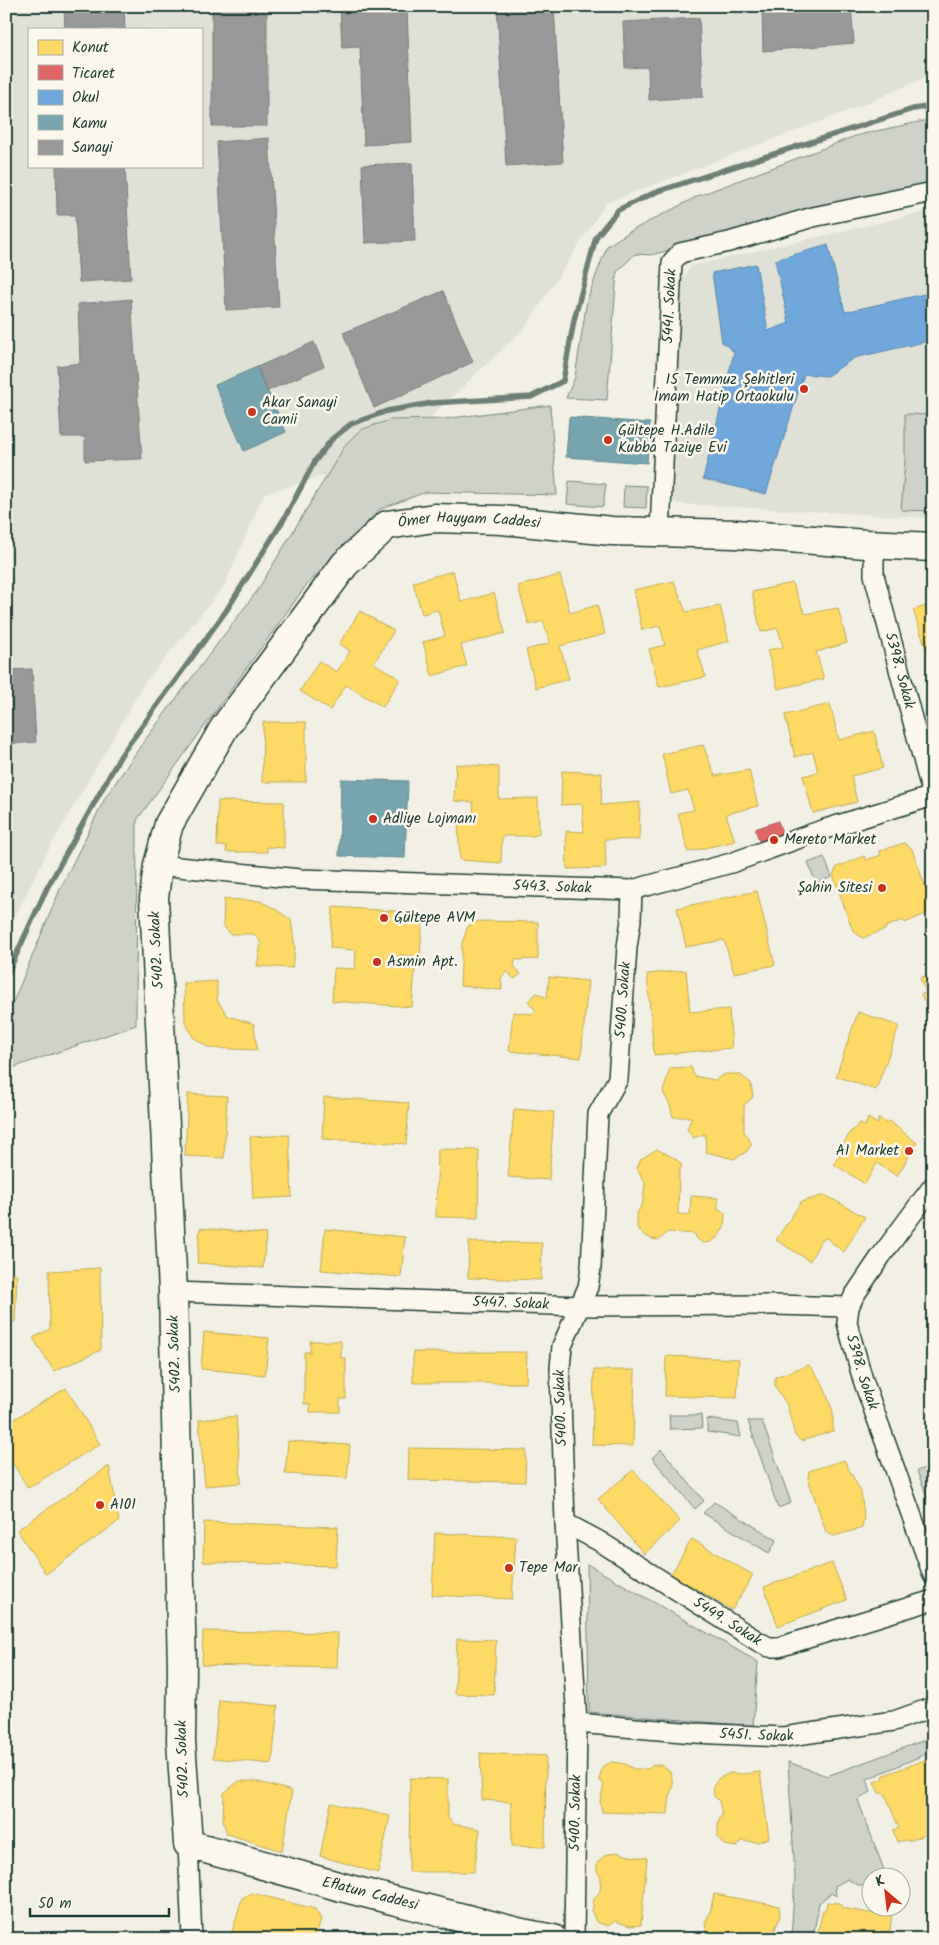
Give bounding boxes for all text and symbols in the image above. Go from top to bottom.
legend [28,28,202,168]
text: Konut [72,36,109,60]
text: Ticaret [72,62,115,86]
text: Okul [72,86,99,110]
text: Kamu [72,112,107,136]
text: Sanayi [72,136,114,160]
street label: 5441. Sokak [656,267,684,344]
place label: 15 Temmuz Şehitleri İmam Hatip Ortaokulu [654,368,795,409]
marker: 15 Temmuz Şehitleri İmam Hatip Ortaokulu [798,383,810,395]
place label: Akar Sanayi Camii [262,391,338,432]
marker: Akar Sanayi Camii [246,406,258,418]
place label: Gültepe H.Adile Kubba Taziye Evi [618,419,728,460]
marker: Gültepe H.Adile Kubba Taziye Evi [602,434,614,446]
street label: Ömer Hayyam Caddesi [396,506,543,536]
street label: 5398. Sokak [878,630,921,713]
place label: Adliye Lojmanı [383,807,476,831]
marker: Adliye Lojmanı [367,813,379,825]
place label: Mereto Market [784,828,877,852]
marker: Mereto Market [768,834,780,846]
street label: 5443. Sokak [512,874,593,901]
place label: Şahin Sitesi [797,876,873,900]
marker: Şahin Sitesi [876,882,888,894]
place label: Gültepe AVM [394,906,476,930]
street label: 5402. Sokak [143,909,171,990]
marker: Gültepe AVM [378,912,390,924]
place label: Asmin Apt. [387,950,458,974]
marker: Asmin Apt. [371,956,383,968]
street label: 5400. Sokak [609,960,638,1039]
place label: A1 Market [836,1139,899,1163]
marker: A1 Market [903,1145,915,1157]
street label: 5447. Sokak [472,1290,551,1317]
street label: 5402. Sokak [162,1314,188,1393]
street label: 5398. Sokak [839,1331,885,1414]
street label: 5400. Sokak [548,1368,574,1447]
place label: A101 [110,1493,136,1517]
marker: A101 [94,1499,106,1511]
place label: Tepe Mar [519,1556,579,1580]
marker: Tepe Mar [503,1562,515,1574]
street label: 5449. Sokak [688,1591,767,1653]
street label: 5402. Sokak [170,1719,196,1798]
street label: 5451. Sokak [719,1722,796,1749]
street label: 5400. Sokak [563,1773,588,1852]
north arrow [862,1868,912,1918]
text: K [871,1869,890,1893]
street label: Eflatun Caddesi [319,1870,422,1918]
scale bar [30,1885,169,1917]
text: 50 m [38,1892,72,1916]

